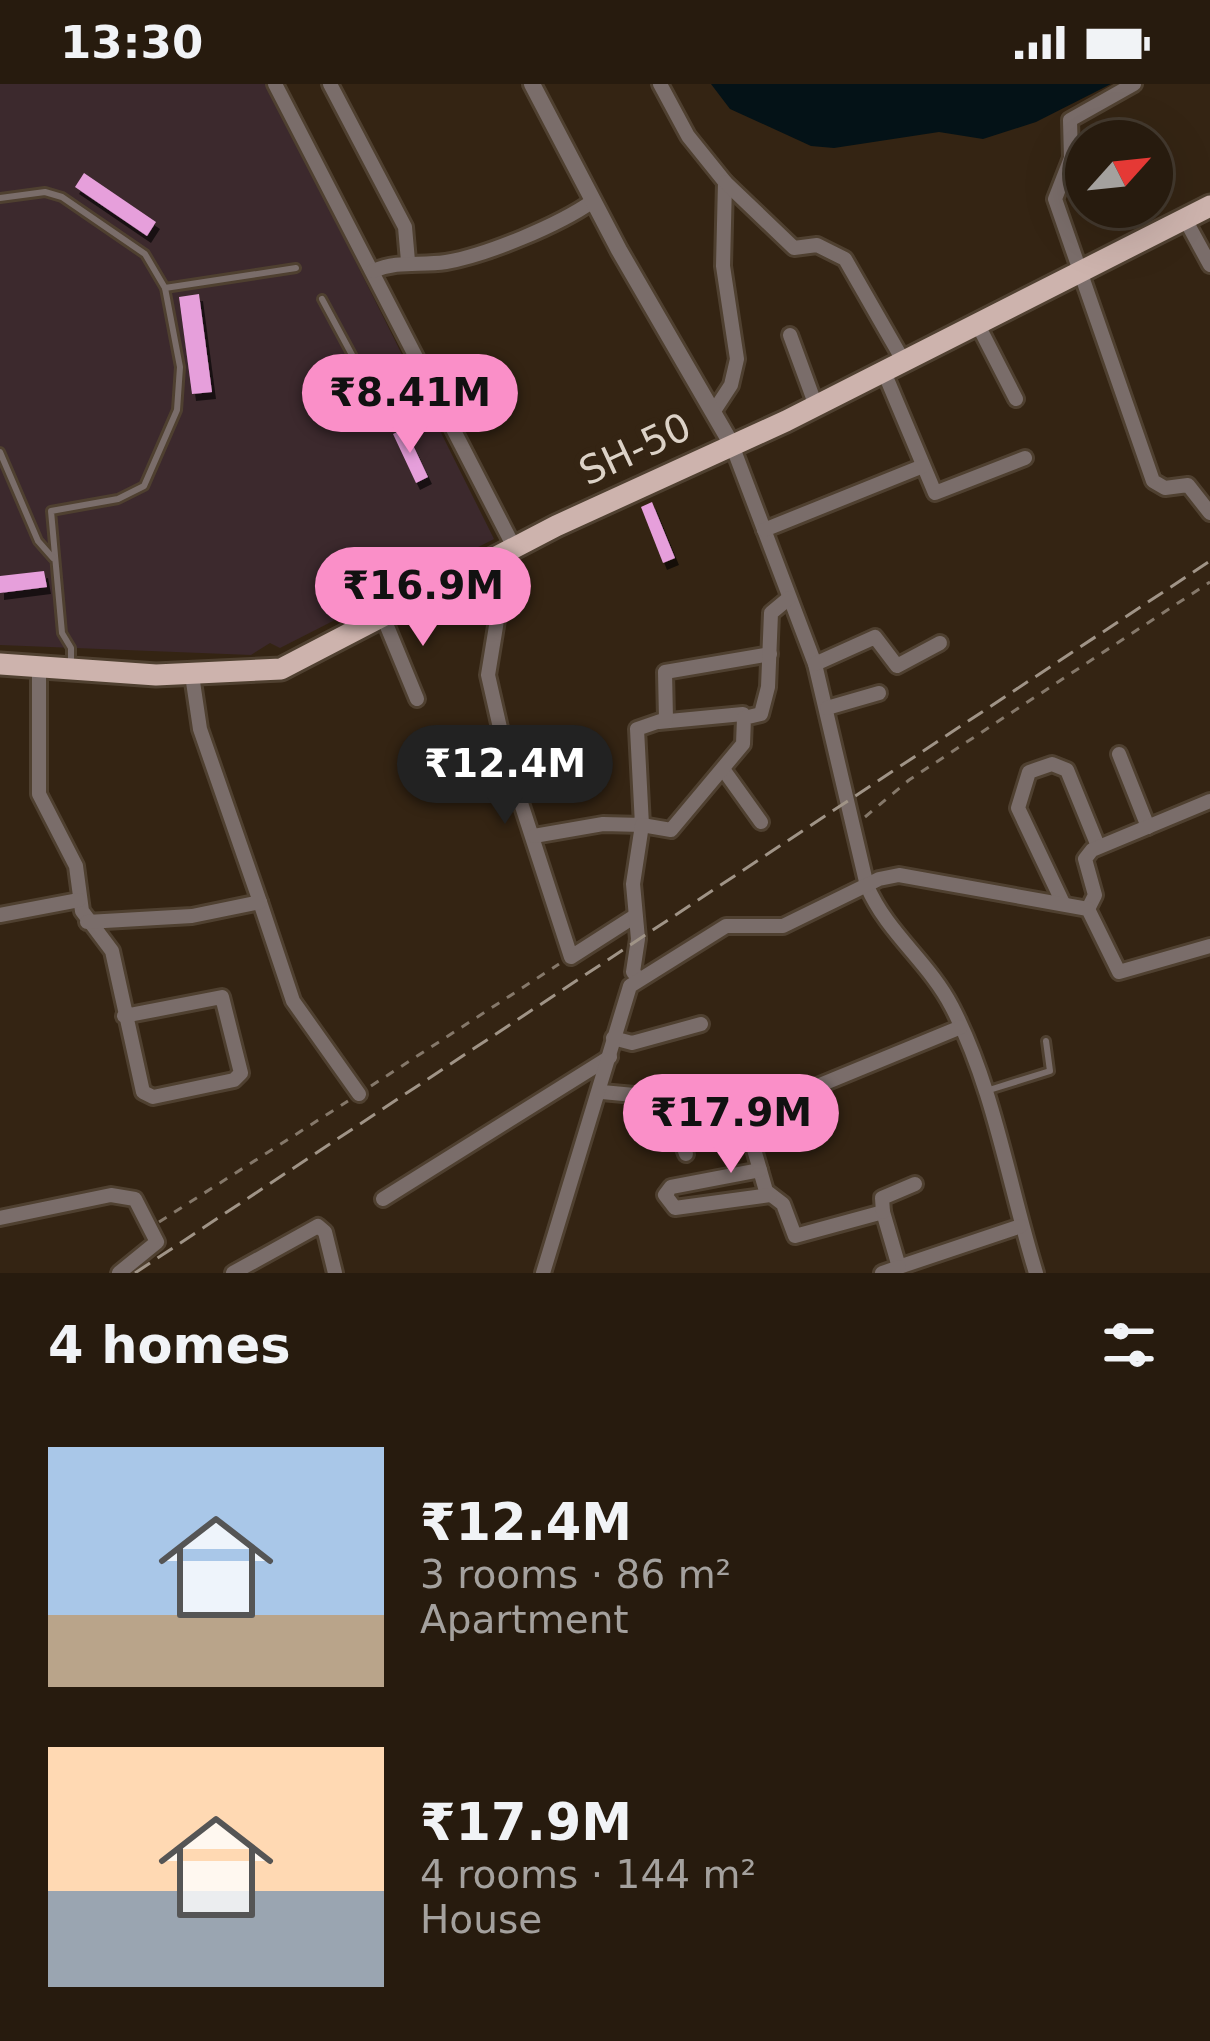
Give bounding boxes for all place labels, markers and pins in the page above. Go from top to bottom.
pin: ₹8.41M [312,354,508,456]
pin: ₹16.9M [325,547,521,649]
pin: ₹12.4M [407,725,603,827]
pin: ₹17.9M [633,1074,829,1176]

